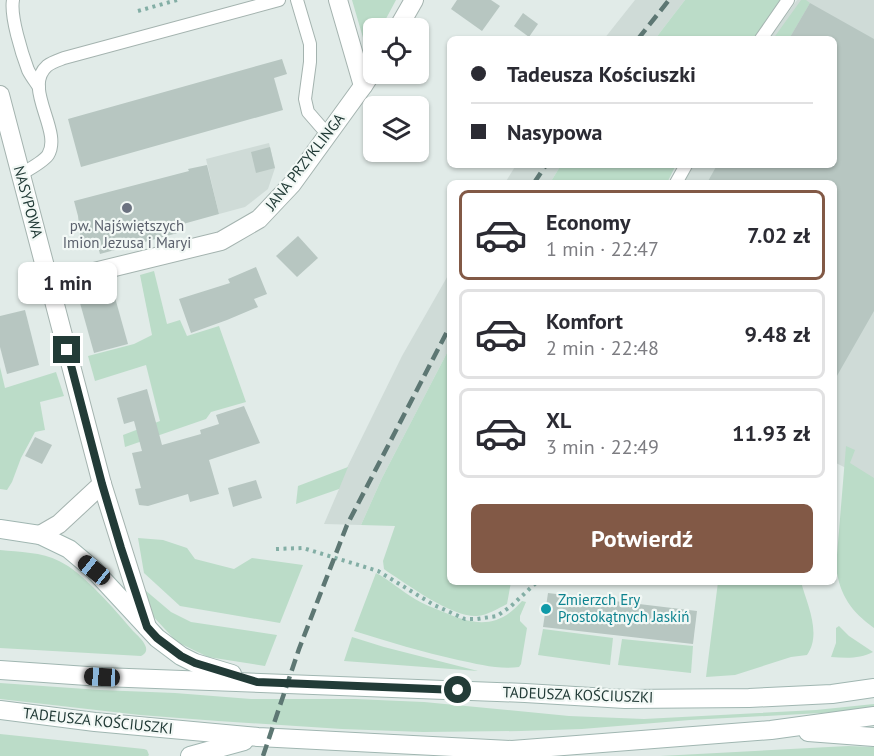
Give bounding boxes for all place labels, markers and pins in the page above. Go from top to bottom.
marker: pw. Najświętszych Imion Jezusa i Maryi [120,201,134,215]
place label: pw. Najświętszych Imion Jezusa i Maryi [63,216,191,252]
place label: Zmierzch Ery Prostokątnych Jaskiń [558,590,690,626]
marker: Zmierzch Ery Prostokątnych Jaskiń [539,602,553,616]

